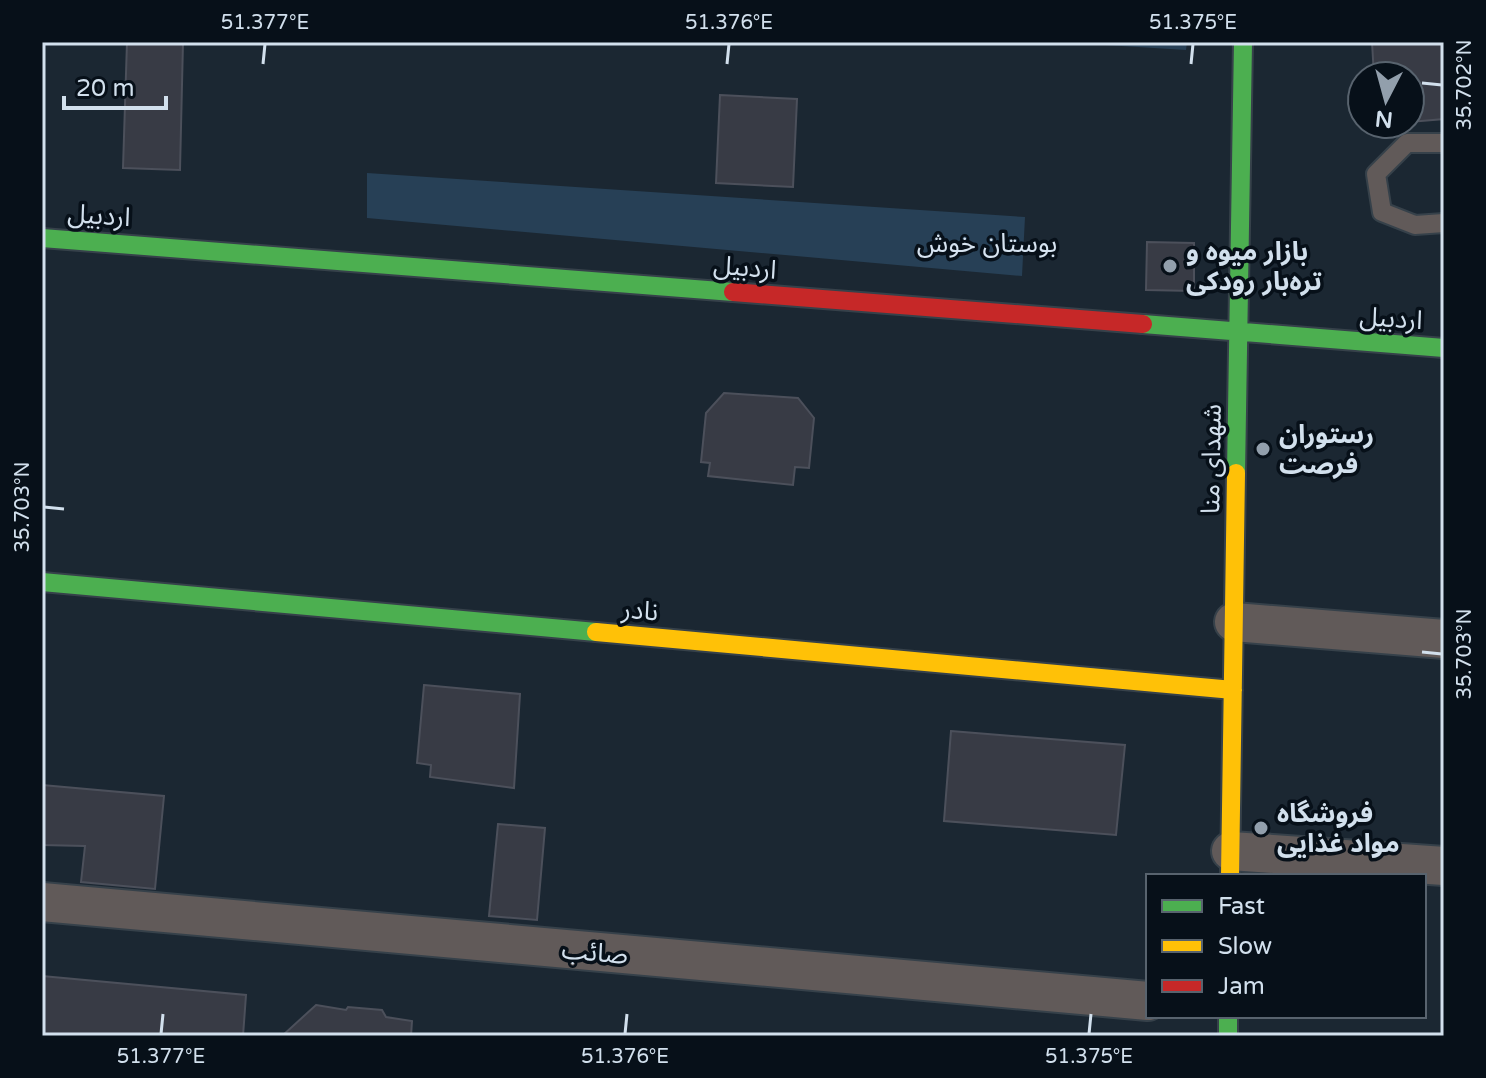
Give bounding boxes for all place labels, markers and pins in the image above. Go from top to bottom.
place label: بازار میوه و تره‌بار رودکی [1186,236,1322,297]
marker: بازار میوه و تره‌بار رودکی [1161,257,1179,275]
place label: رستوران فرصت [1279,419,1374,480]
marker: رستوران فرصت [1254,440,1272,458]
place label: فروشگاه مواد غذایی [1277,798,1400,859]
marker: فروشگاه مواد غذایی [1252,819,1270,837]

